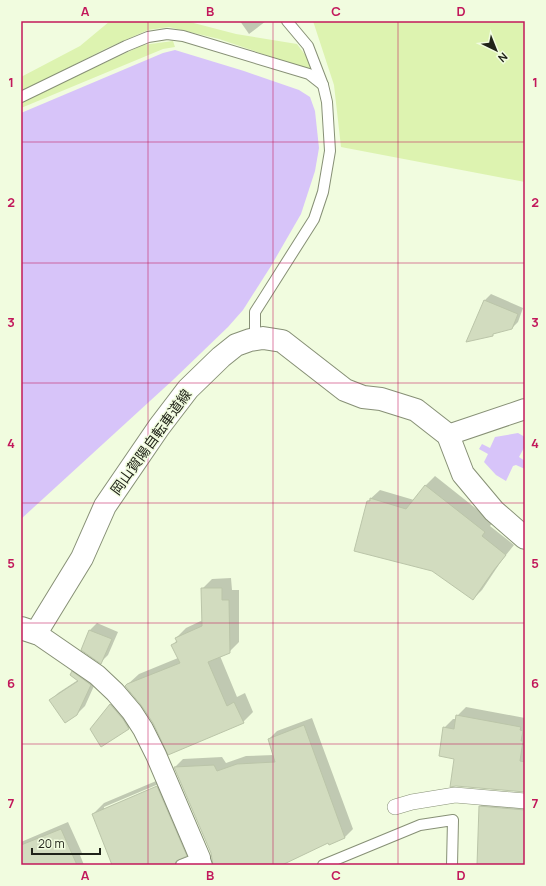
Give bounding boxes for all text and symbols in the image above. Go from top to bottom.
text: A [81,2,90,20]
text: B [206,2,214,20]
text: C [331,2,341,20]
text: D [456,2,466,20]
north arrow [476,30,516,70]
text: N [495,49,511,66]
text: 1 [8,73,14,91]
text: 1 [532,73,538,91]
text: 2 [7,193,15,211]
text: 2 [531,193,539,211]
text: 3 [7,313,15,331]
text: 3 [531,313,539,331]
street label: 岡山賀陽自転車道線 [106,385,195,498]
text: 4 [7,434,15,452]
text: 4 [531,434,539,452]
text: 5 [7,554,15,572]
text: 5 [531,554,539,572]
text: 6 [7,674,15,692]
text: 6 [531,674,539,692]
text: 7 [8,794,15,812]
text: 7 [532,794,539,812]
scale bar [32,830,100,856]
text: 20 m [38,835,65,852]
text: A [81,866,90,884]
text: B [206,866,214,884]
text: C [331,866,341,884]
text: D [456,866,466,884]

